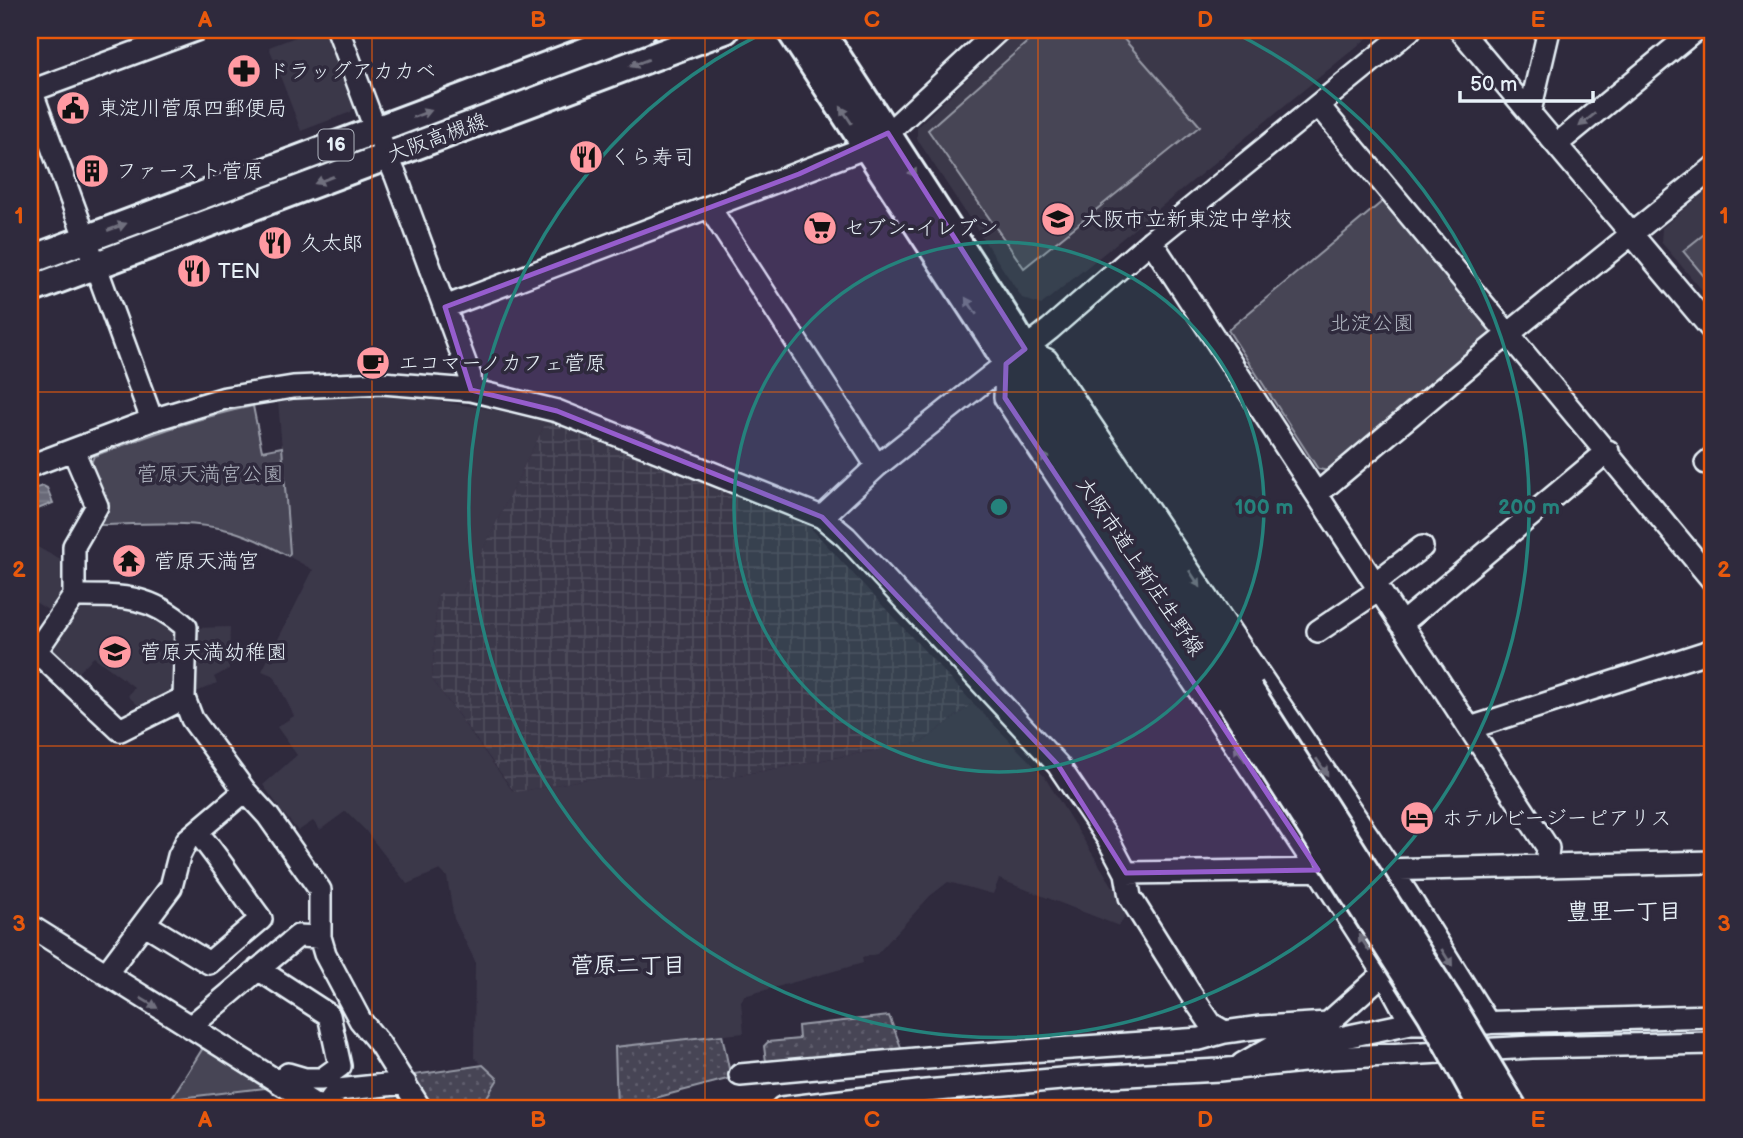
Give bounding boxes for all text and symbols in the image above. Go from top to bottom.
text: A [197,6,213,34]
text: B [530,6,546,34]
text: C [864,6,880,34]
text: D [1197,6,1213,34]
text: E [1531,6,1546,34]
pharmacy icon: ドラッグアカカベ [225,52,263,90]
one-way arrow [628,58,649,69]
place label: ドラッグアカカベ [268,59,436,84]
scale bar [1460,60,1592,104]
text: 50 m [1470,72,1517,97]
public building icon: 東淀川菅原四郵便局 [54,89,92,127]
place label: 東淀川菅原四郵便局 [98,96,287,121]
one-way arrow [840,106,853,125]
street label: 大阪高槻線 [383,108,491,168]
one-way arrow [411,108,432,119]
one-way arrow [1578,112,1595,127]
road number: 16 [318,130,354,160]
restaurant icon: くら寿司 [567,138,605,176]
place label: くら寿司 [610,145,694,170]
building icon: ファースト菅原 [73,152,111,190]
place label: ファースト菅原 [116,159,263,184]
one-way arrow [904,159,917,178]
one-way arrow [314,175,335,186]
school or university icon: 大阪市立新東淀中学校 [1039,200,1077,238]
text: 1 [14,202,24,230]
text: 1 [1719,202,1729,230]
place label: 大阪市立新東淀中学校 [1082,207,1292,232]
supermarket icon: セブン-イレブン [801,209,839,247]
place label: セブン-イレブン [844,216,999,241]
one-way arrow [106,221,127,232]
restaurant icon: 久太郎 [256,224,294,262]
place label: 久太郎 [300,231,363,256]
restaurant icon: TEN [175,252,213,290]
place label: TEN [218,259,260,284]
one-way arrow [964,296,977,316]
park label: 北淀公園 [1330,311,1414,336]
cafe icon: エコマーノカフェ菅原 [354,344,392,382]
place label: エコマーノカフェ菅原 [398,351,606,376]
one-way arrow [1040,451,1053,471]
park label: 菅原天満宮公園 [137,462,284,487]
street label: 大阪市道上新庄生野線 [1071,473,1209,661]
centre of rings [987,495,1011,519]
text: 100 m [1235,495,1293,520]
text: 200 m [1498,495,1560,520]
temple icon: 菅原天満宮 [110,542,148,580]
place label: 菅原天満宮 [154,549,259,574]
text: 2 [12,556,26,584]
text: 2 [1717,556,1731,584]
one-way arrow [1188,570,1202,588]
school or university icon: 菅原天満幼稚園 [96,633,134,671]
place label: 菅原天満幼稚園 [140,640,287,665]
one-way arrow [1233,744,1247,762]
one-way arrow [1315,758,1329,776]
hotel icon: ホテルビージーピアリス [1398,799,1436,837]
place label: ホテルビージーピアリス [1442,806,1672,831]
district label: 豊里一丁目 [1567,898,1682,926]
text: 3 [12,910,26,938]
text: 3 [1717,910,1731,938]
one-way arrow [1358,934,1371,953]
one-way arrow [1440,948,1453,967]
district label: 菅原二丁目 [571,952,686,980]
one-way arrow [140,996,159,1009]
text: A [197,1106,213,1134]
text: B [530,1106,546,1134]
text: C [864,1106,880,1134]
text: D [1197,1106,1213,1134]
text: E [1531,1106,1546,1134]

